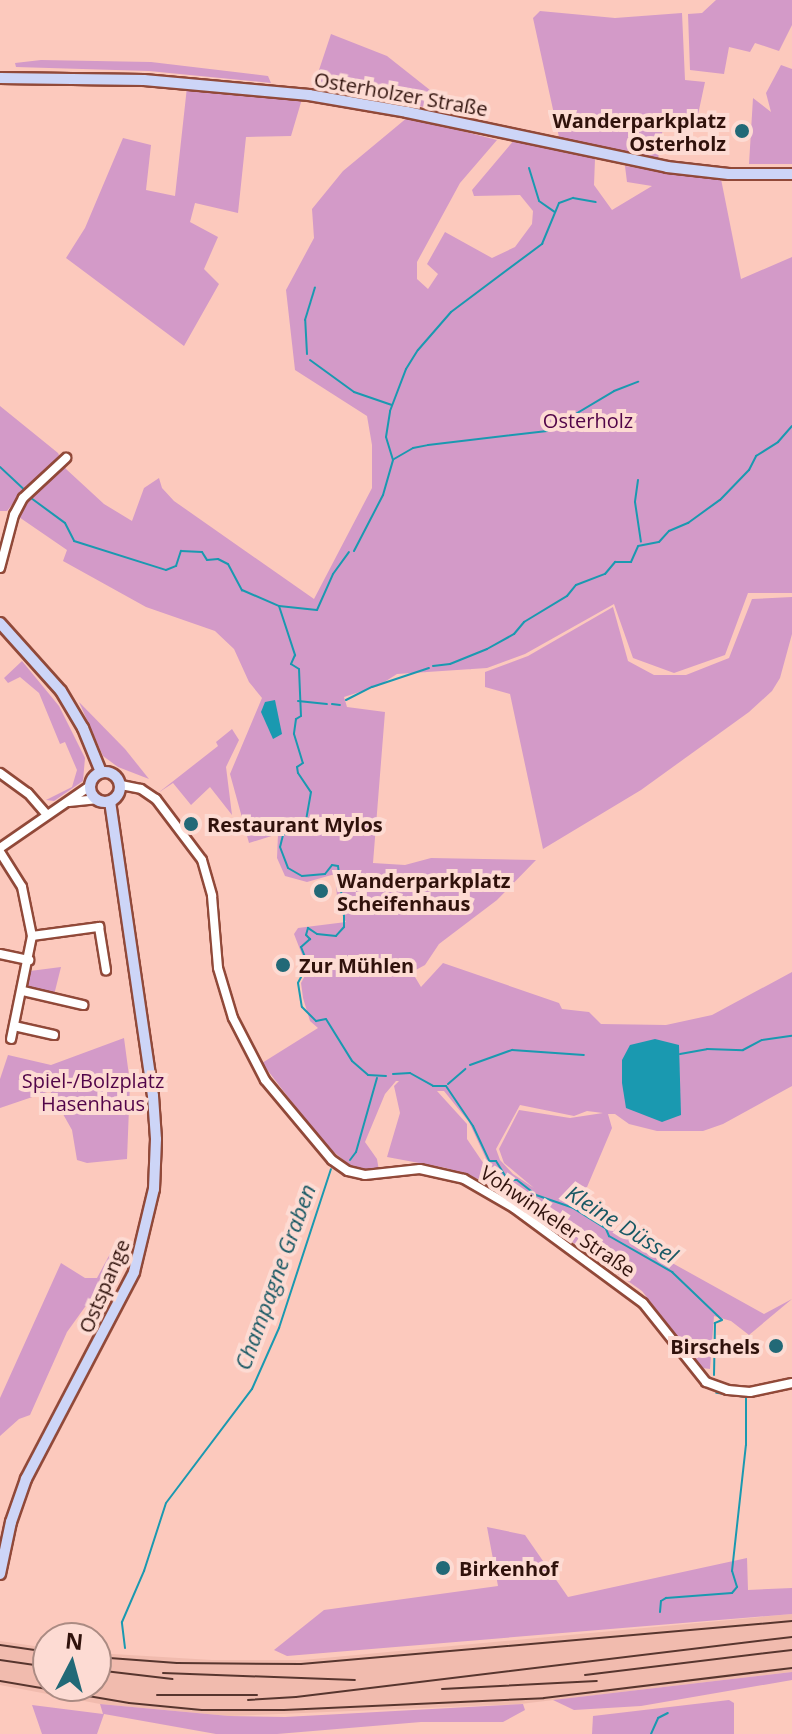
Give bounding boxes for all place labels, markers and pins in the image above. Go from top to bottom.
place label: Wanderparkplatz Osterholz [552,108,726,155]
marker: Wanderparkplatz Osterholz [733,122,751,140]
place label: Restaurant Mylos [207,812,383,836]
marker: Restaurant Mylos [182,815,200,833]
place label: Wanderparkplatz Scheifenhaus [337,868,511,915]
marker: Wanderparkplatz Scheifenhaus [312,882,330,900]
place label: Zur Mühlen [299,953,414,977]
marker: Zur Mühlen [274,956,292,974]
place label: Birschels [670,1334,760,1358]
marker: Birschels [767,1337,785,1355]
place label: Birkenhof [459,1556,558,1580]
marker: Birkenhof [434,1559,452,1577]

